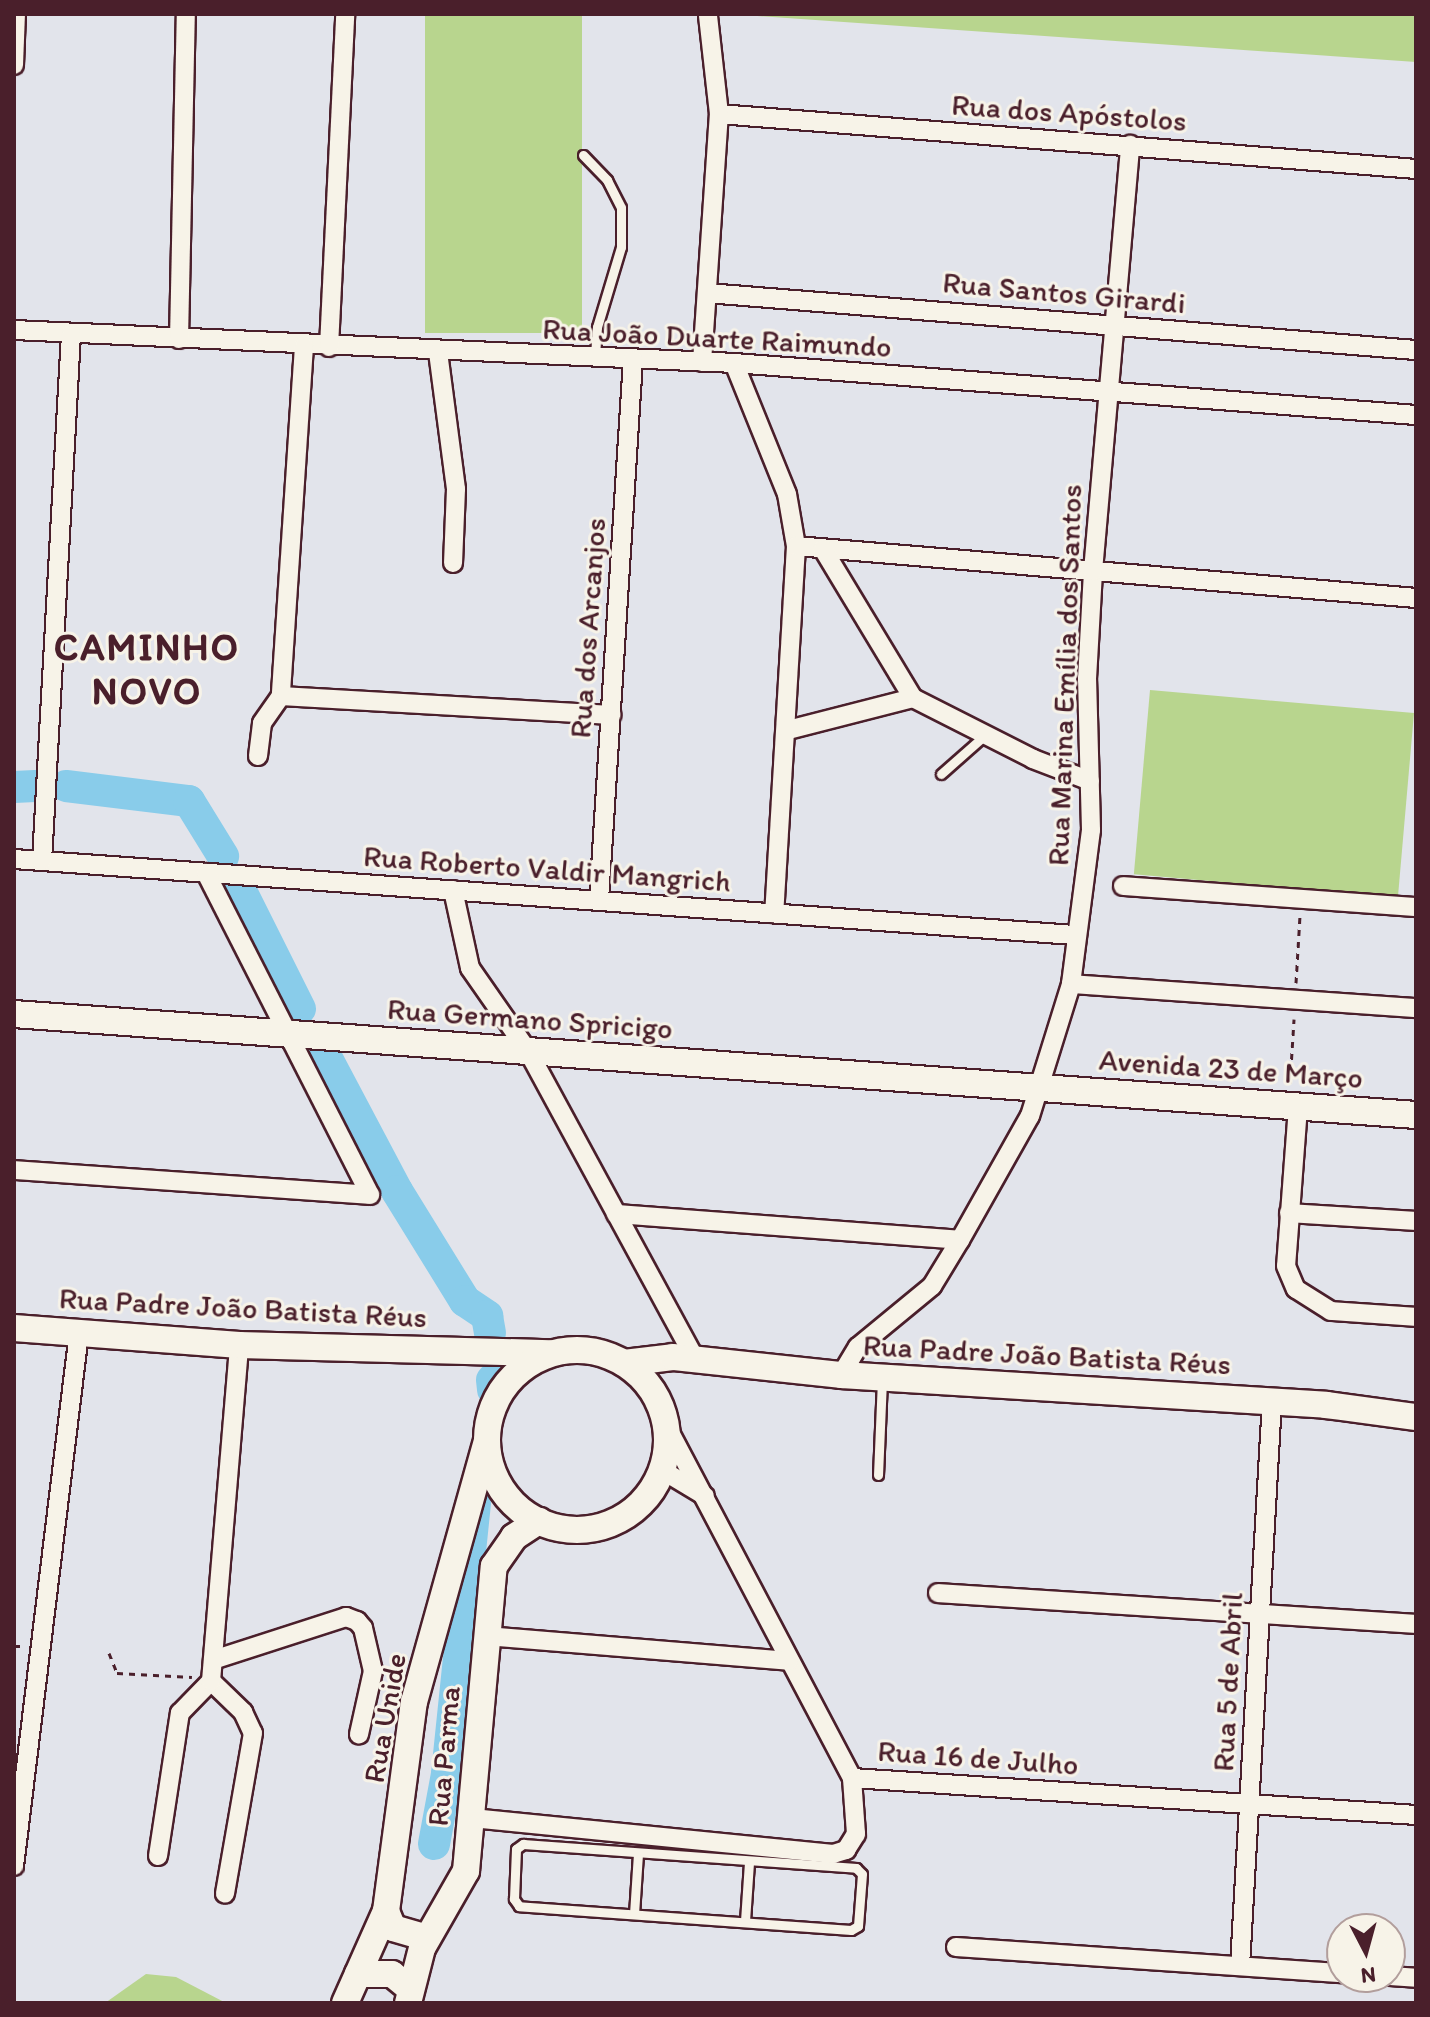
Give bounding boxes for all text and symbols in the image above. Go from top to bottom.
street label: Rua dos Apóstolos [950,87,1188,139]
street label: Rua Santos Girardi [942,264,1186,322]
street label: Rua João Duarte Raimundo [541,311,893,365]
street label: Rua Marina Emília dos Santos [1040,484,1090,866]
street label: Rua dos Arcanjos [562,516,614,740]
district label: CAMINHO NOVO [56,625,238,714]
street label: Rua Roberto Valdir Mangrich [363,838,731,900]
street label: Rua Germano Spricigo [387,991,673,1047]
street label: Avenida 23 de Março [1097,1042,1365,1096]
street label: Rua Padre João Batista Réus [59,1280,427,1336]
street label: Rua Padre João Batista Réus [863,1327,1231,1383]
street label: Rua 5 de Abril [1205,1592,1251,1772]
street label: Rua Unide [356,1650,414,1786]
street label: Rua Parma [420,1685,468,1827]
street label: Rua 16 de Julho [877,1733,1079,1783]
north arrow [1326,1913,1406,1993]
text: N [1360,1961,1377,1990]

